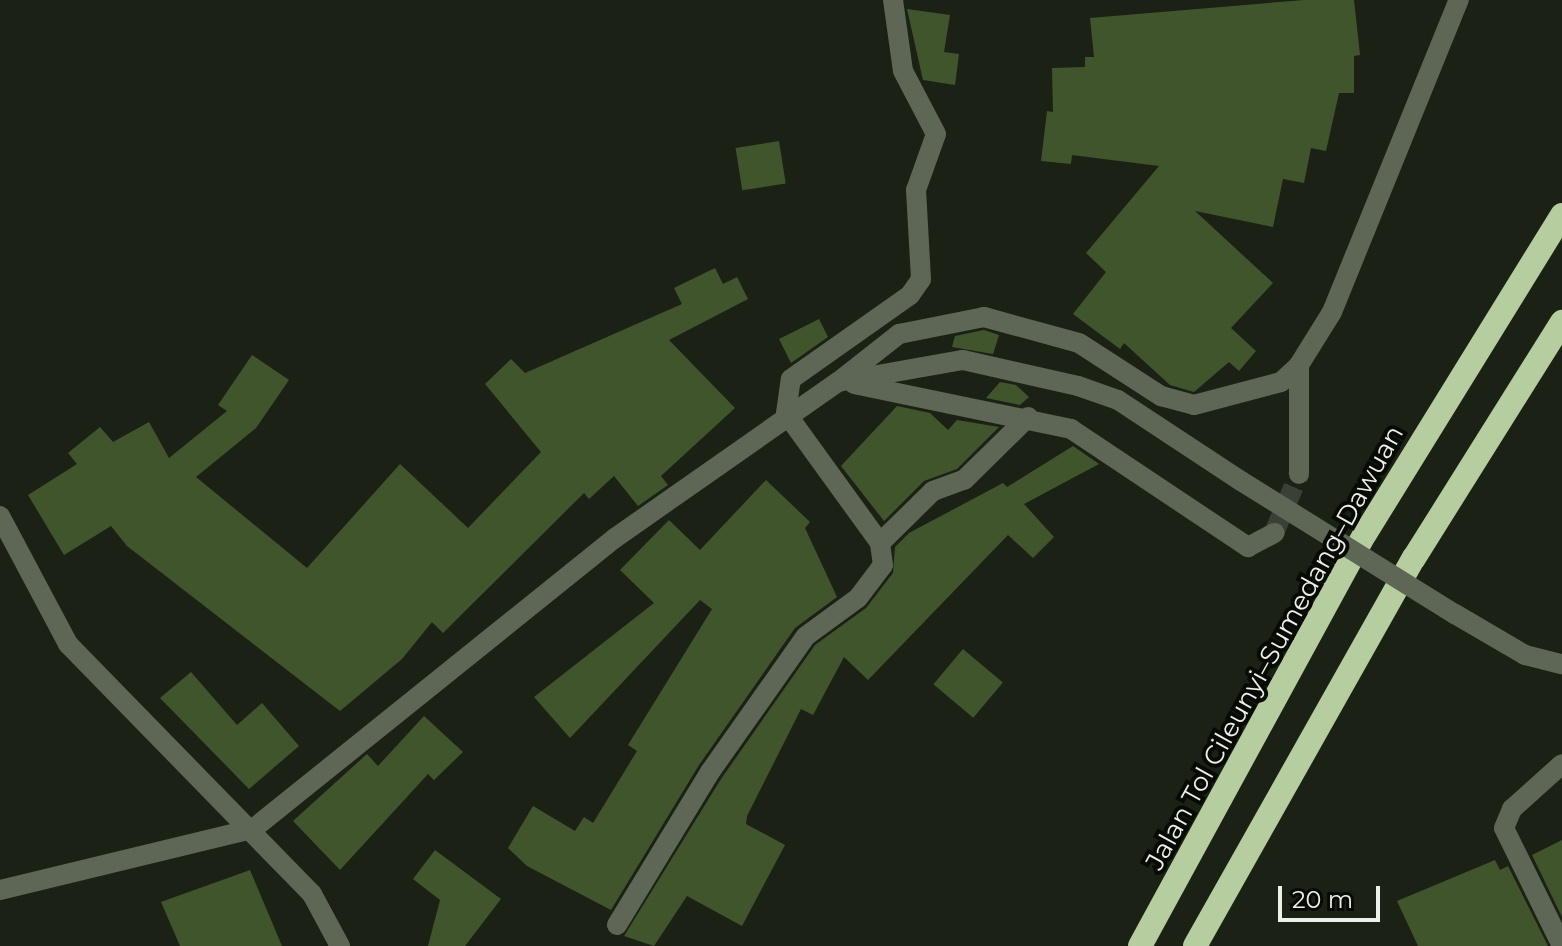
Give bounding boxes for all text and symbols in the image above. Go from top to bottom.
street label: Jalan Tol Cileunyi–Sumedang–Dawuan [1139,421,1411,875]
scale bar [1282,870,1384,920]
text: 20 m [1292,885,1353,914]

